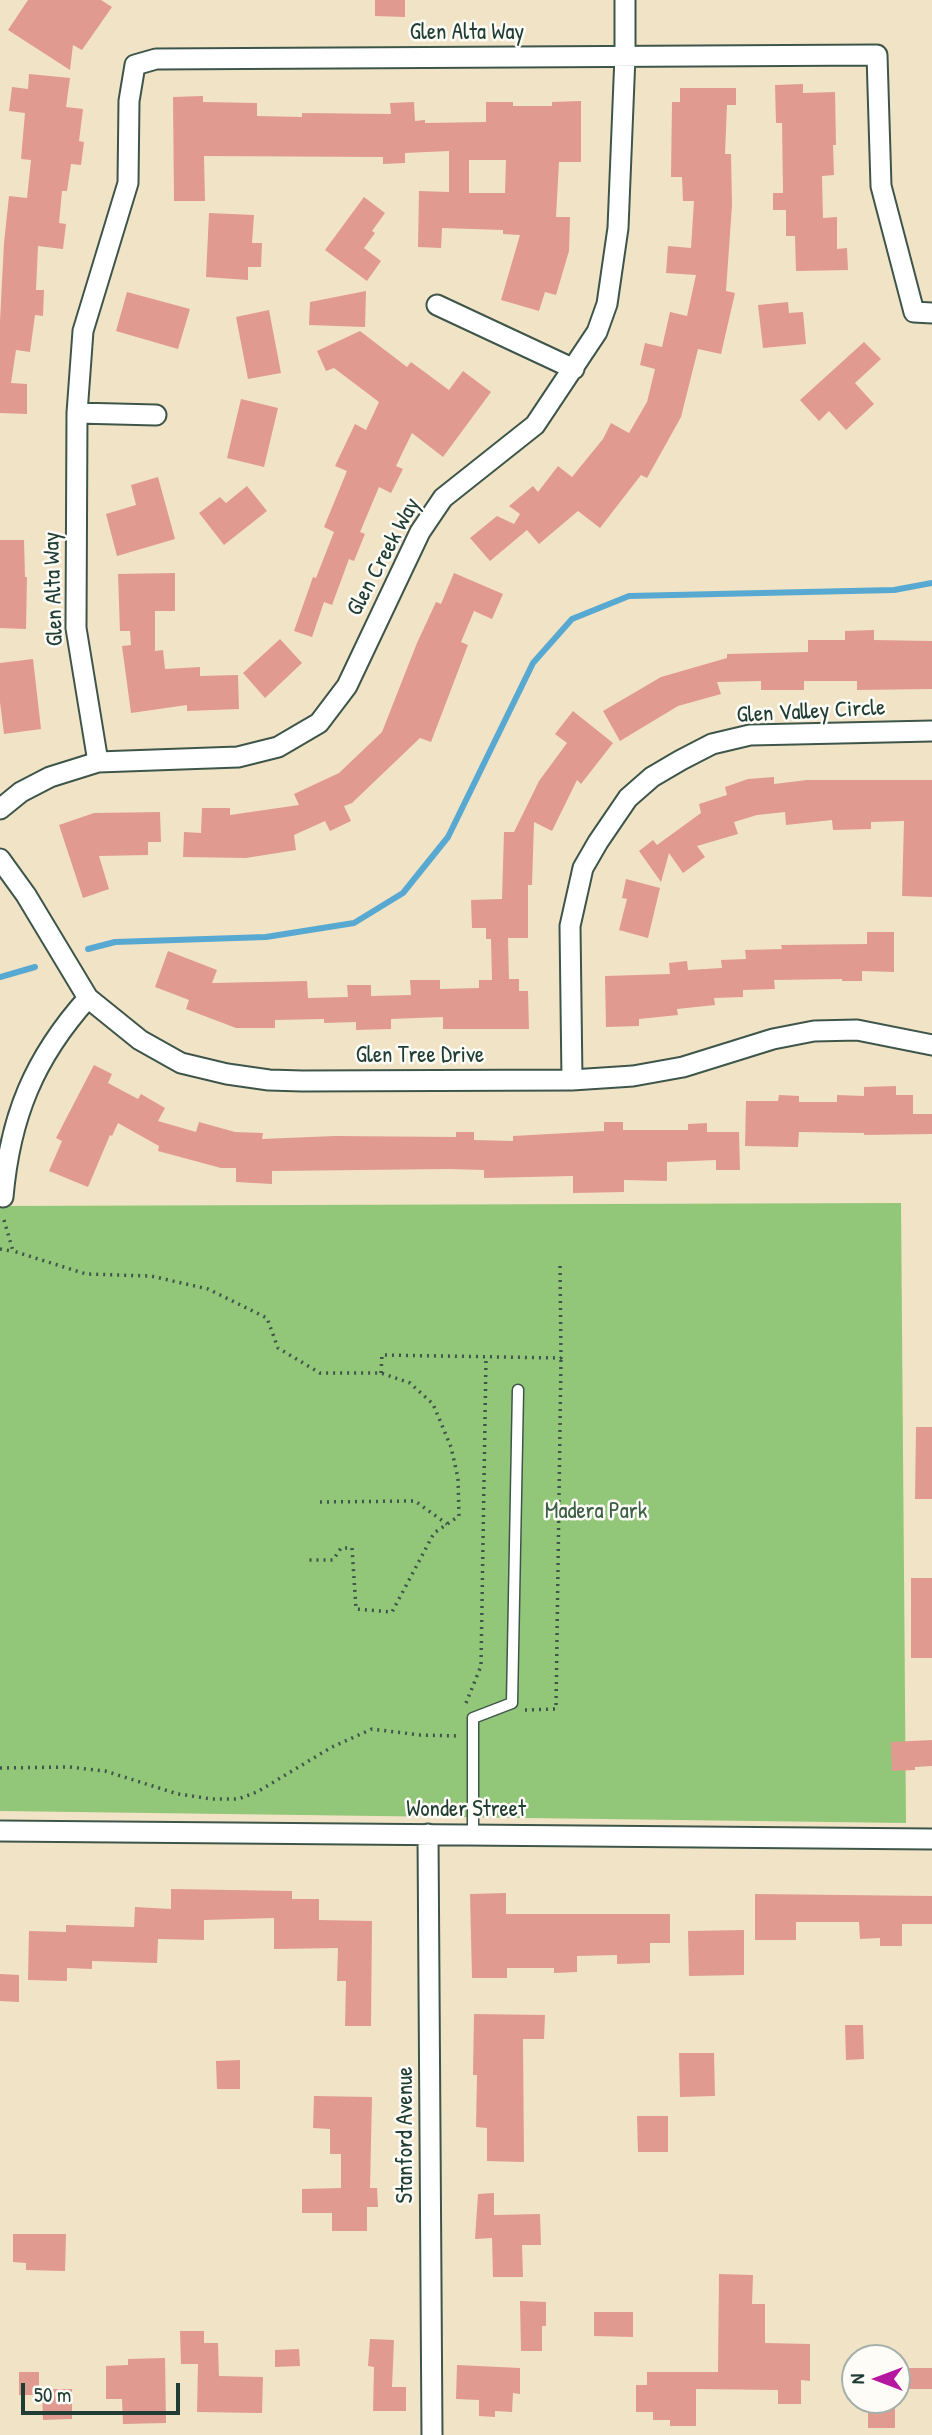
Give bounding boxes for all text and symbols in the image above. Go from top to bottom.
street label: Glen Alta Way [410,19,524,47]
street label: Glen Creek Way [341,493,427,621]
street label: Glen Alta Way [38,531,70,647]
street label: Glen Valley Circle [736,694,886,730]
street label: Glen Tree Drive [356,1042,484,1070]
park label: Madera Park [545,1498,647,1526]
street label: Wonder Street [406,1796,526,1824]
street label: Stanford Avenue [392,2067,420,2203]
north arrow [841,2344,911,2414]
scale bar [24,2368,184,2412]
text: N [844,2374,870,2384]
text: 50 m [34,2380,71,2409]

